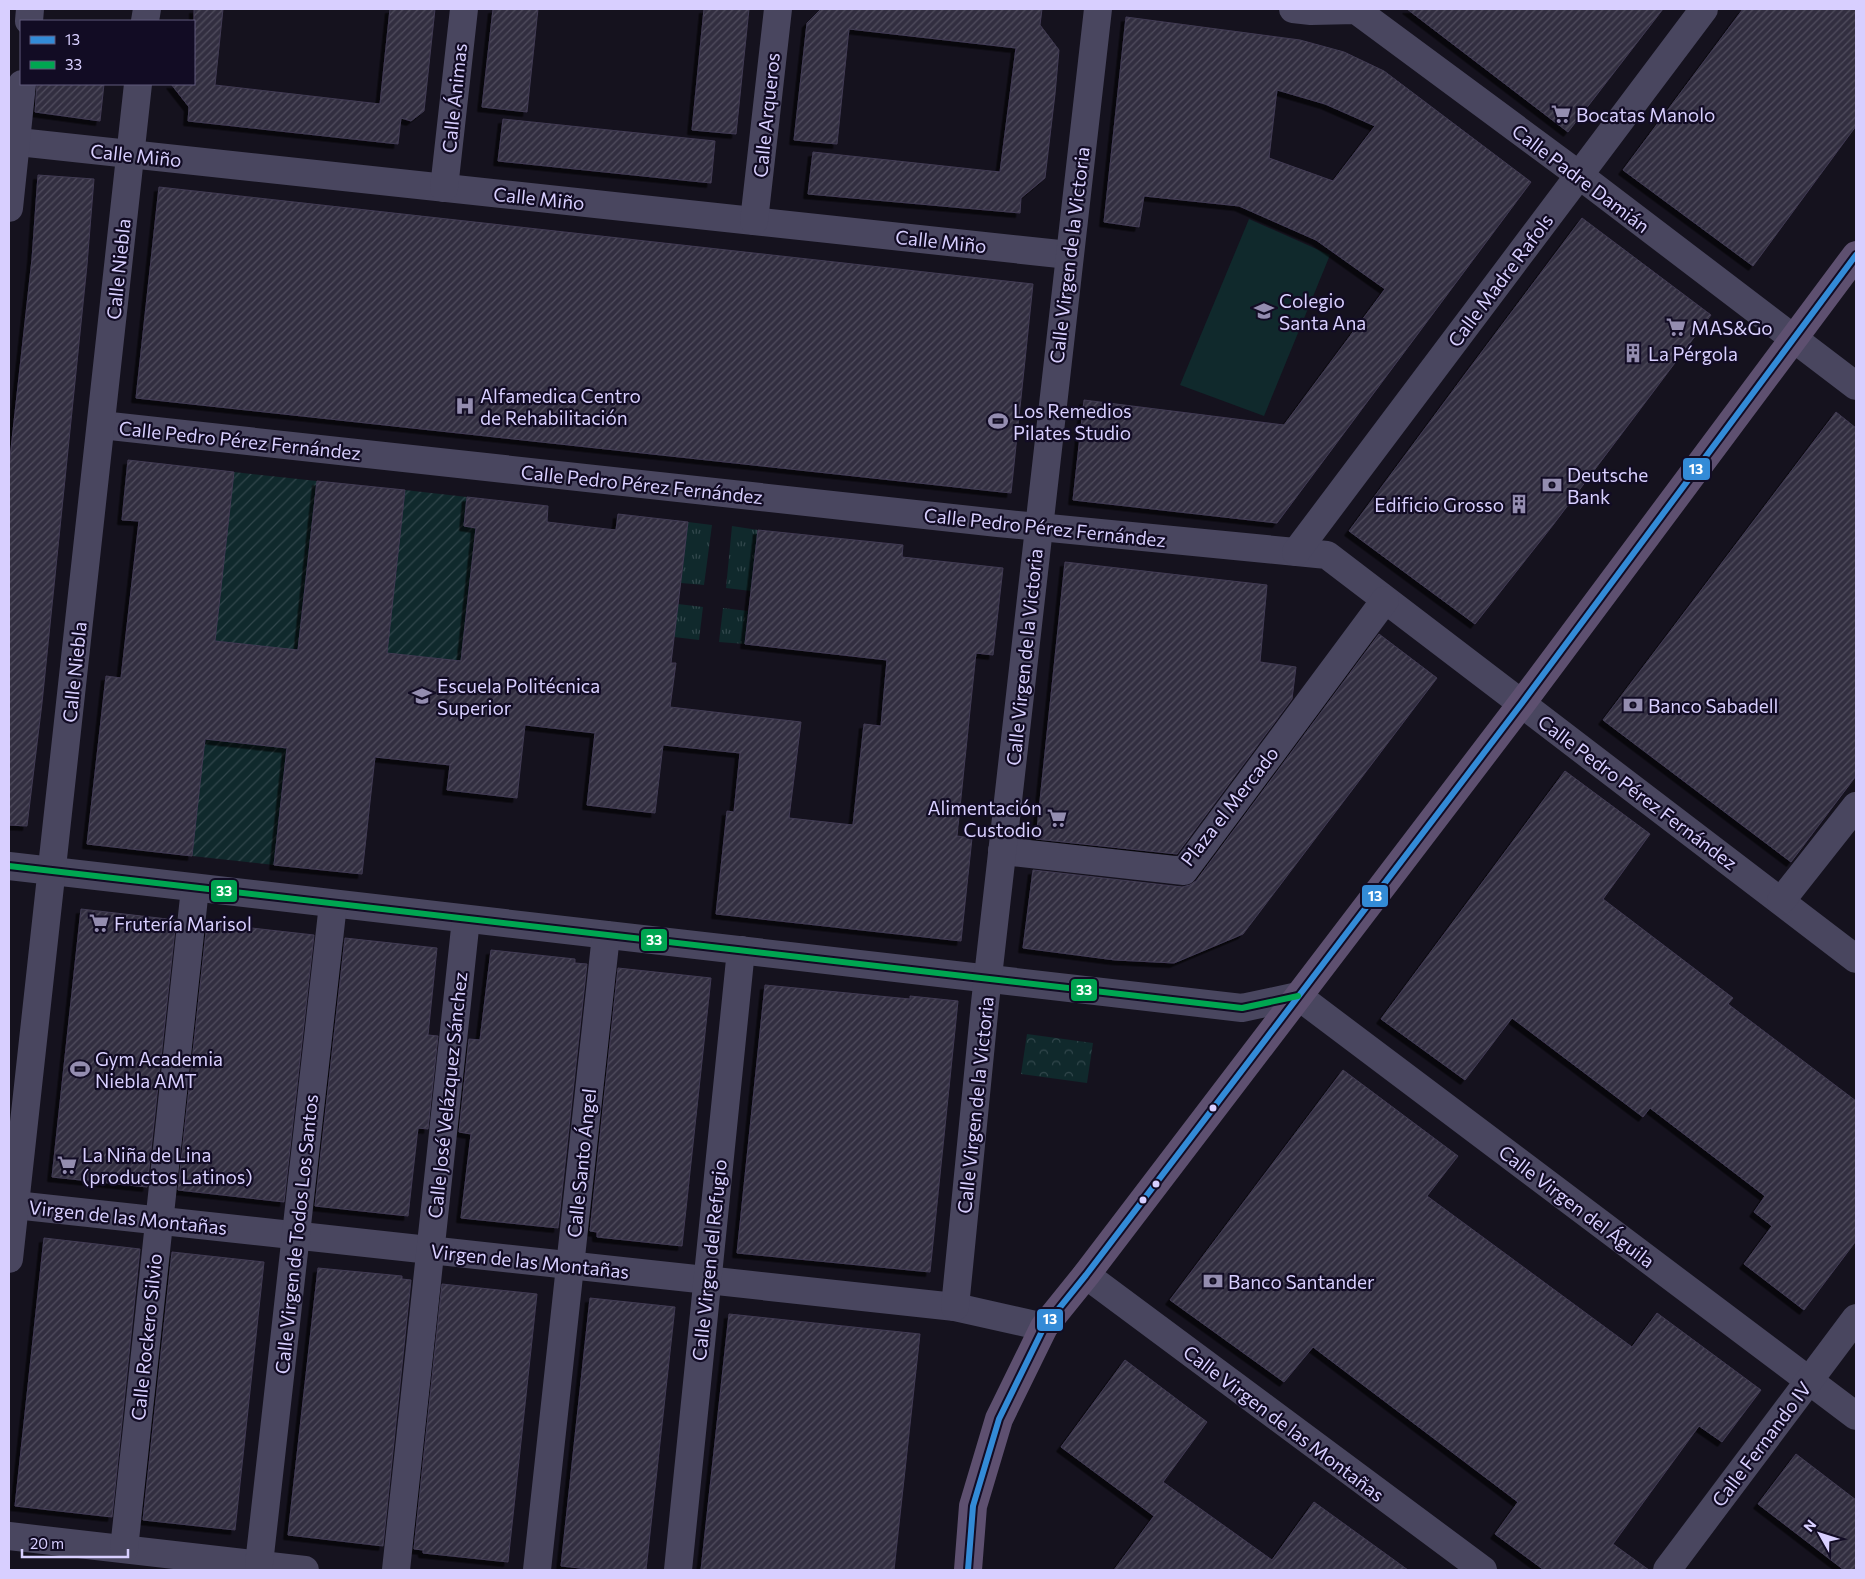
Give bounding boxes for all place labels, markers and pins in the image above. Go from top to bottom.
supermarket icon: Bocatas Manolo [1550,103,1572,125]
place label: Bocatas Manolo [1576,103,1715,126]
place label: Colegio Santa Ana [1279,289,1366,334]
school or university icon: Colegio Santa Ana [1253,300,1275,322]
supermarket icon: MAS&Go [1665,316,1687,338]
place label: MAS&Go [1691,316,1773,339]
building icon: La Pérgola [1622,342,1644,364]
place label: La Pérgola [1648,342,1738,365]
place label: Alfamedica Centro de Rehabilitación [480,384,641,429]
hospital icon: Alfamedica Centro de Rehabilitación [454,395,476,417]
place label: Los Remedios Pilates Studio [1013,399,1132,444]
sports icon: Los Remedios Pilates Studio [987,410,1009,432]
place label: Deutsche Bank [1567,463,1648,508]
bank icon: Deutsche Bank [1541,474,1563,496]
place label: Edificio Grosso [1374,493,1504,516]
building icon: Edificio Grosso [1508,493,1530,515]
place label: Escuela Politécnica Superior [437,674,600,719]
school or university icon: Escuela Politécnica Superior [411,685,433,707]
bank icon: Banco Sabadell [1622,694,1644,716]
place label: Banco Sabadell [1648,694,1778,717]
place label: Alimentación Custodio [927,796,1042,841]
supermarket icon: Alimentación Custodio [1046,807,1068,829]
supermarket icon: Frutería Marisol [88,912,110,934]
place label: Frutería Marisol [114,912,252,935]
place label: Gym Academia Niebla AMT [95,1047,223,1092]
sports icon: Gym Academia Niebla AMT [69,1058,91,1080]
unlabelled marker [1208,1103,1218,1113]
place label: La Niña de Lina (productos Latinos) [82,1143,253,1188]
supermarket icon: La Niña de Lina (productos Latinos) [56,1154,78,1176]
unlabelled marker [1151,1179,1161,1189]
unlabelled marker [1138,1195,1148,1205]
bank icon: Banco Santander [1202,1270,1224,1292]
place label: Banco Santander [1228,1270,1375,1293]

